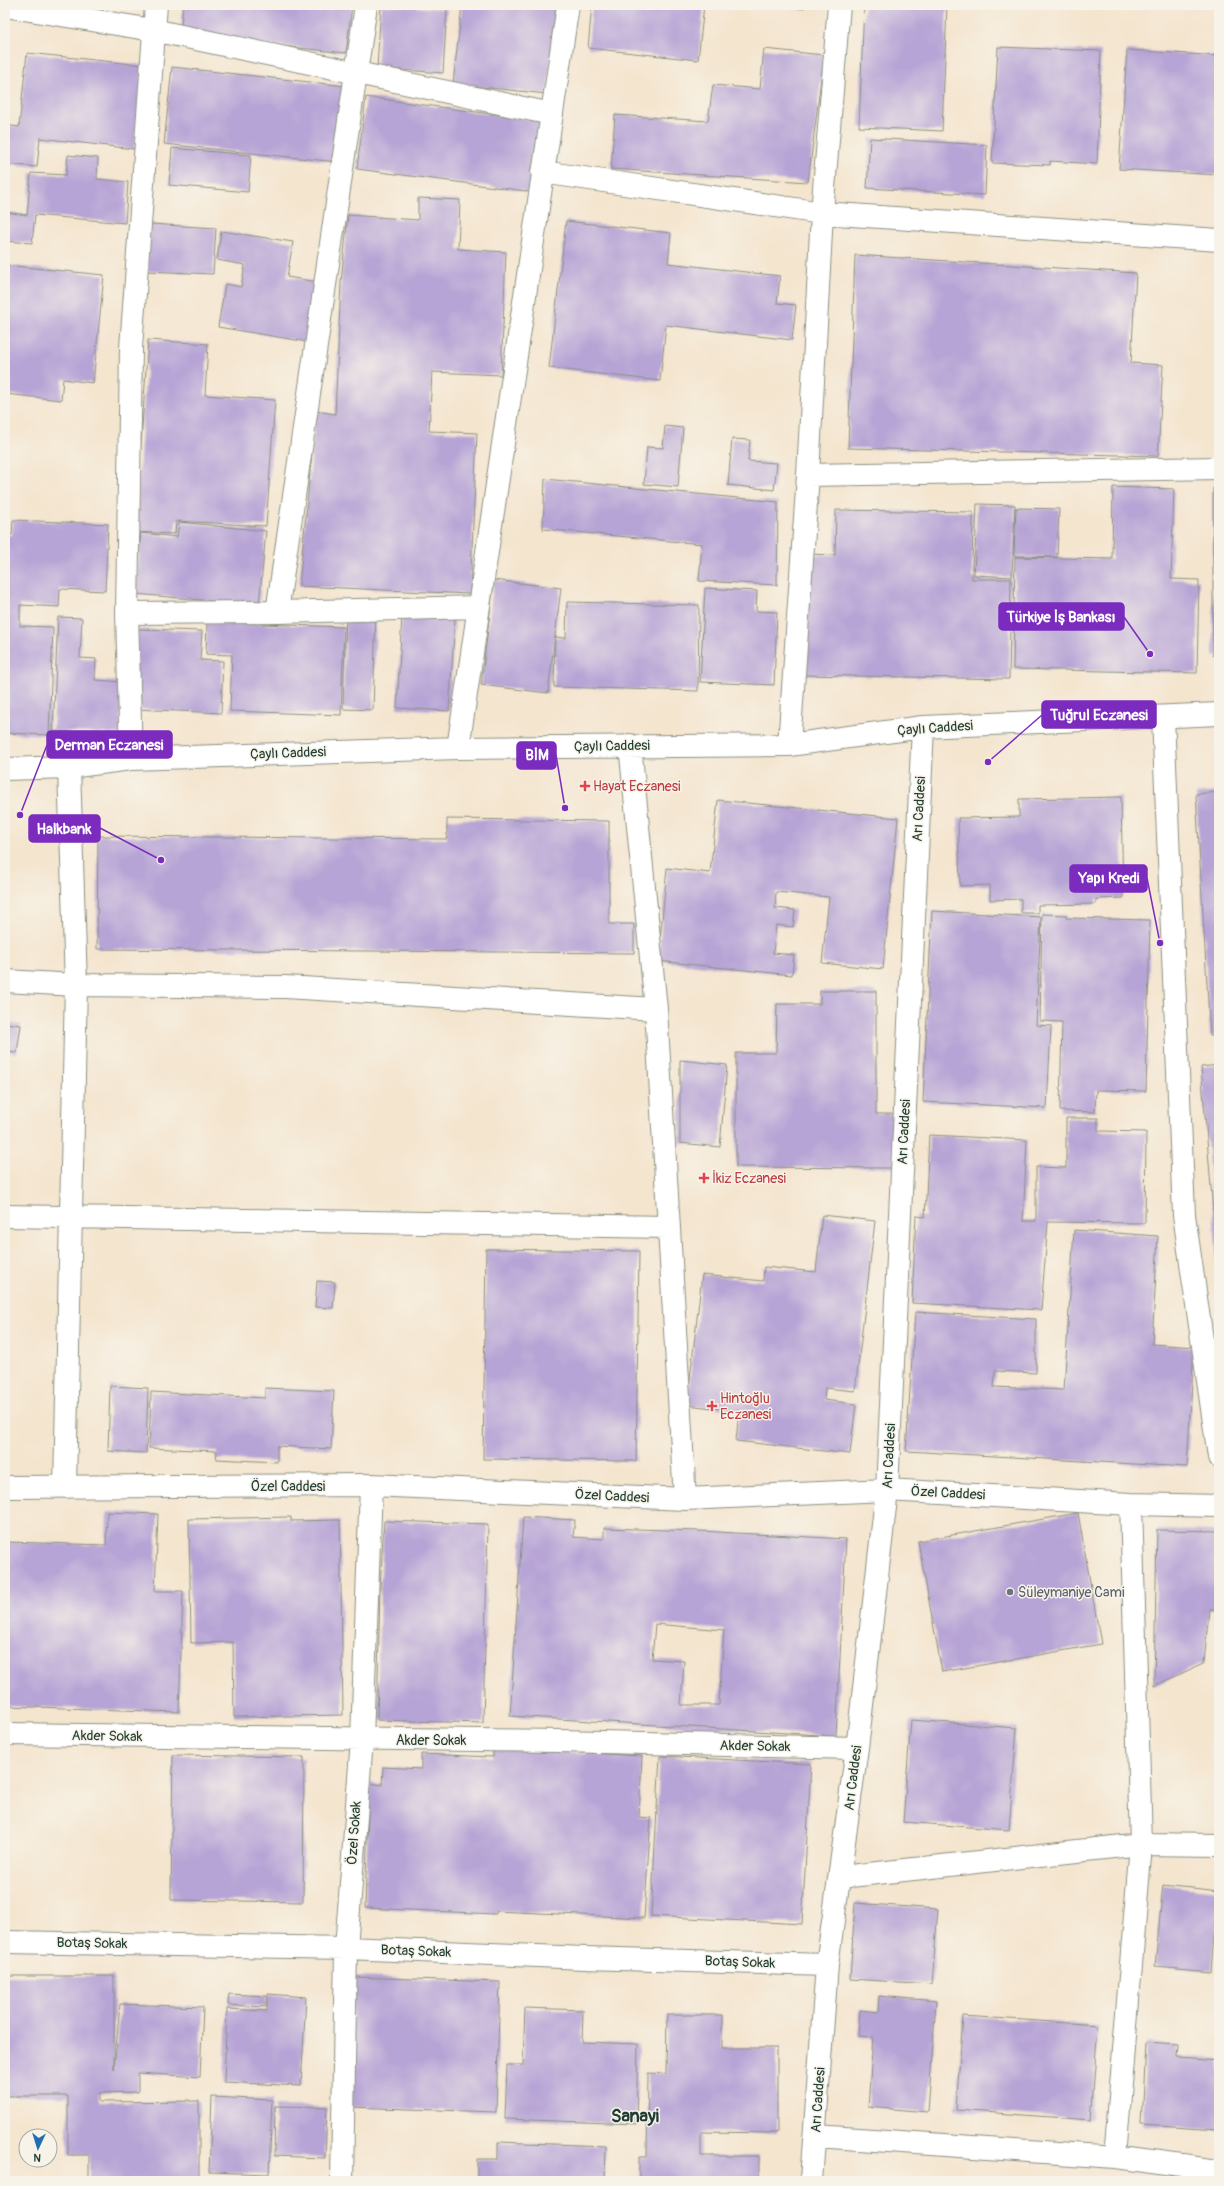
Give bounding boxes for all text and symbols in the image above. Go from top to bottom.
callout: Türkiye İş Bankası [999,603,1124,630]
text: Türkiye İş Bankası [1006,608,1115,627]
callout: Tuğrul Eczanesi [1042,701,1156,728]
text: Tuğrul Eczanesi [1049,706,1148,725]
street label: Çaylı Caddesi [896,717,974,739]
callout: Derman Eczanesi [47,731,172,758]
text: Derman Eczanesi [55,736,164,755]
street label: Çaylı Caddesi [574,737,651,755]
callout: BİM [517,742,556,769]
street label: Çaylı Caddesi [250,743,327,763]
text: BİM [525,746,549,765]
street label: Arı Caddesi [909,775,929,842]
place label: Hayat Eczanesi [593,778,681,795]
marker: Hayat Eczanesi [580,781,590,791]
callout: Halkbank [29,815,100,842]
text: Halkbank [37,820,92,839]
callout: Yapı Kredi [1070,865,1147,892]
text: Yapı Kredi [1078,869,1140,888]
street label: Arı Caddesi [894,1098,914,1165]
place label: İkiz Eczanesi [712,1170,786,1187]
marker: İkiz Eczanesi [699,1173,709,1183]
place label: Hintoğlu Eczanesi [720,1390,772,1423]
marker: Hintoğlu Eczanesi [707,1401,717,1411]
street label: Arı Caddesi [879,1422,899,1489]
street label: Özel Caddesi [251,1477,326,1495]
street label: Özel Caddesi [910,1482,986,1503]
street label: Özel Caddesi [574,1485,650,1506]
place label: Süleymaniye Cami [1018,1584,1125,1601]
marker: Süleymaniye Cami [1005,1587,1015,1597]
street label: Akder Sokak [71,1727,143,1745]
street label: Akder Sokak [396,1732,467,1749]
street label: Akder Sokak [719,1737,791,1755]
street label: Arı Caddesi [841,1744,865,1812]
street label: Özel Sokak [342,1800,365,1865]
street label: Botaş Sokak [56,1934,128,1952]
street label: Botaş Sokak [380,1941,452,1961]
street label: Botaş Sokak [704,1952,776,1972]
street label: Arı Caddesi [807,2066,829,2133]
district label: Sanayi [611,2105,659,2128]
north arrow [18,2128,58,2168]
text: N [33,2151,42,2164]

